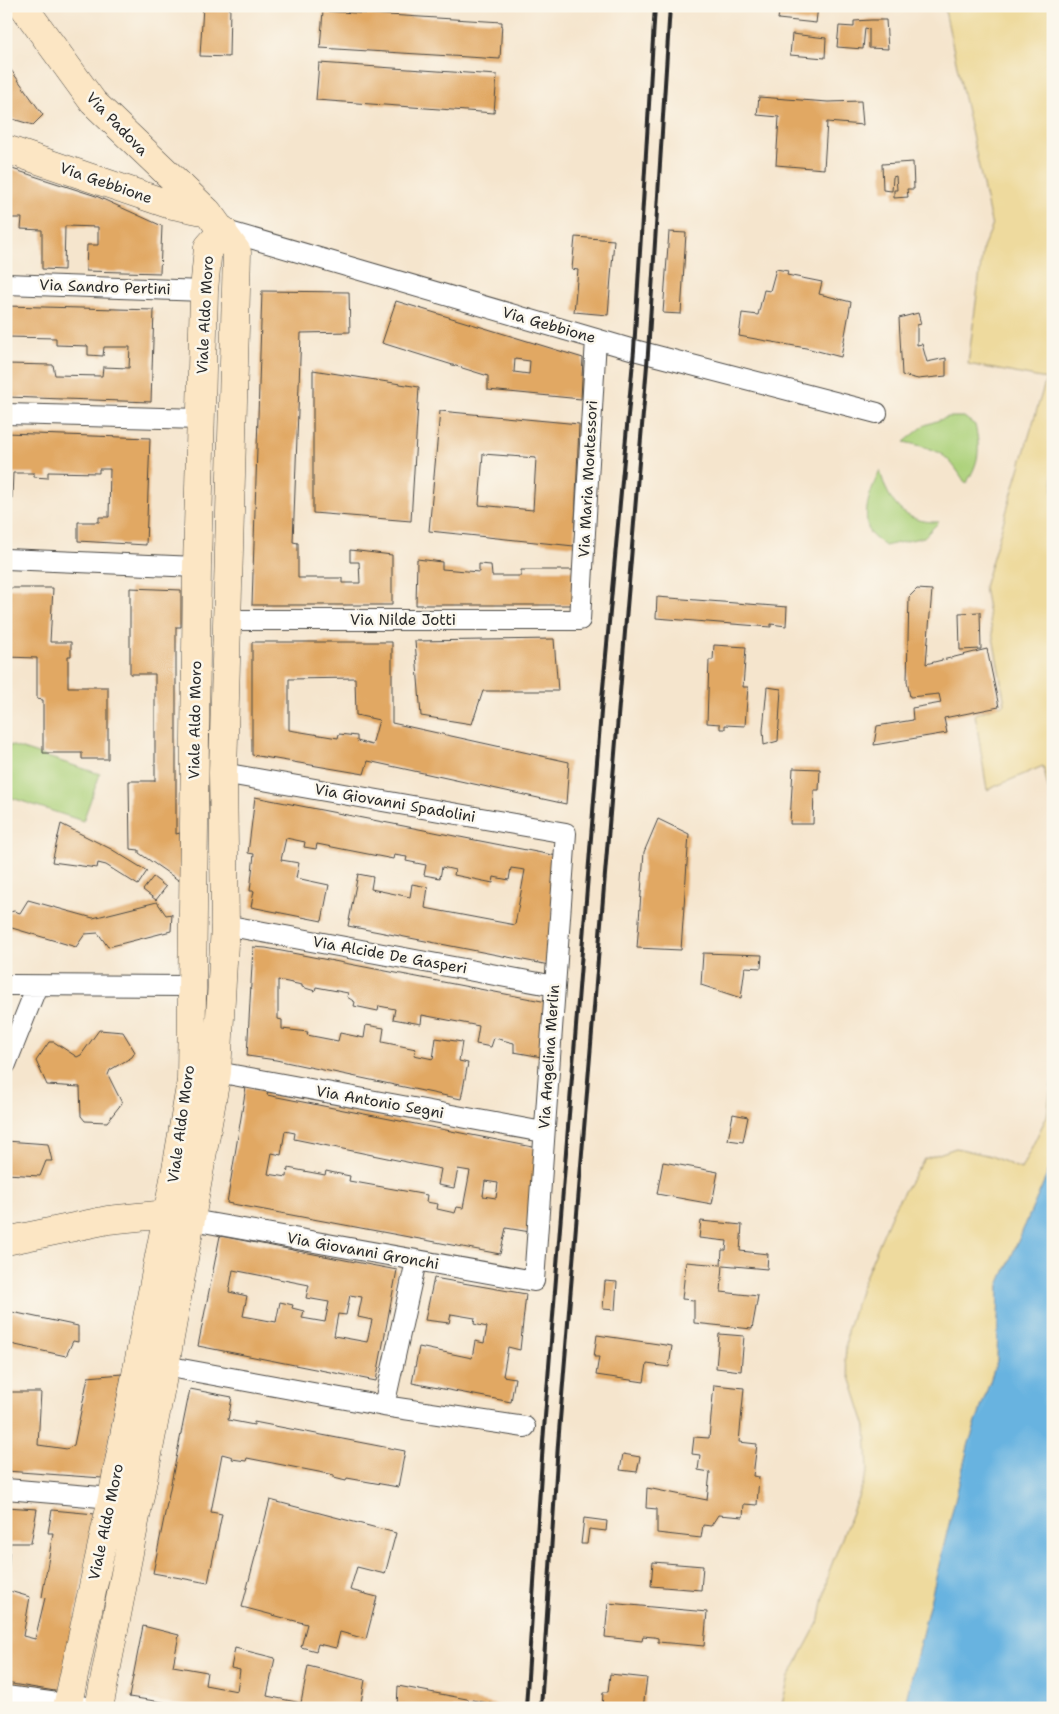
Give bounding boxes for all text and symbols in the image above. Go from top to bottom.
street label: Via Padova [82,88,153,161]
street label: Via Gebbione [57,158,155,208]
street label: Viale Aldo Moro [192,255,218,375]
street label: Via Sandro Pertini [39,275,171,299]
street label: Via Gebbione [500,302,598,348]
street label: Via Maria Montessori [574,400,602,558]
street label: Via Nilde Jotti [350,610,456,630]
street label: Viale Aldo Moro [184,660,206,780]
street label: Via Giovanni Spadolini [313,779,477,827]
street label: Via Alcide De Gasperi [311,932,469,978]
street label: Via Angelina Merlin [534,984,564,1130]
street label: Viale Aldo Moro [163,1064,199,1184]
street label: Via Antonio Segni [314,1081,446,1123]
street label: Via Giovanni Gronchi [285,1228,441,1274]
street label: Viale Aldo Moro [84,1462,128,1582]

